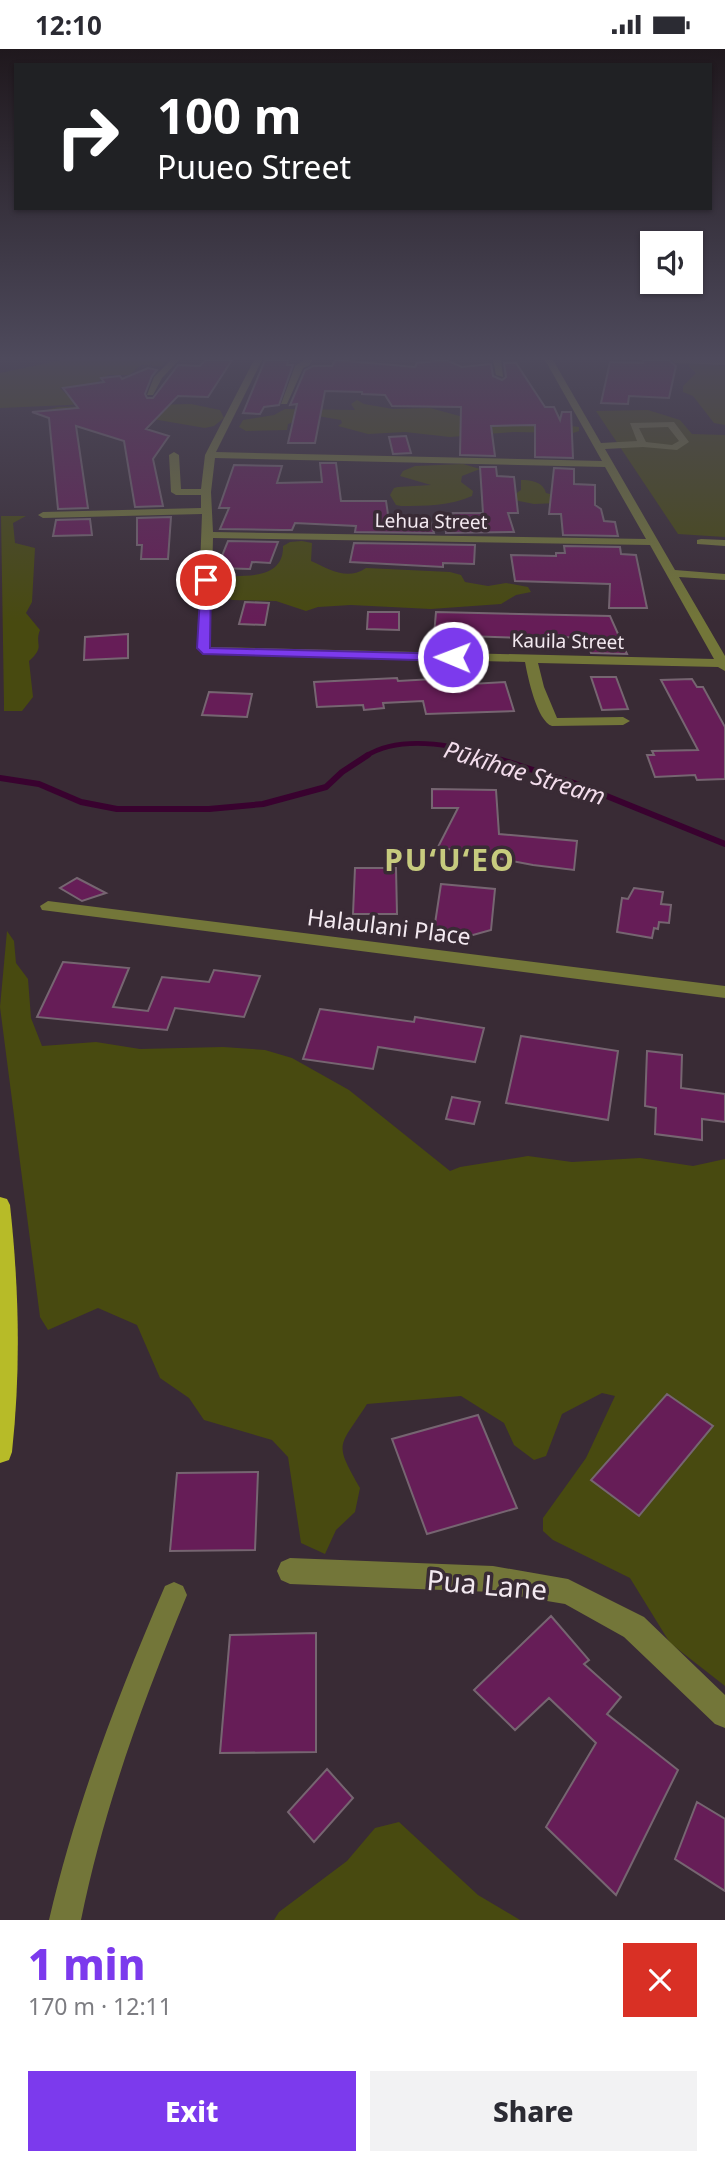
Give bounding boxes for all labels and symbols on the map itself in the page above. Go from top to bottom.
street label: Lehua Street [374,507,488,535]
pin [176,550,236,610]
position arrow [416,620,490,694]
street label: Kauila Street [511,627,625,655]
water label: Pūkīhae Stream [440,732,610,812]
district label: PU‘U‘EO [384,839,516,880]
street label: Halaulani Place [305,900,473,952]
street label: Pua Lane [425,1560,549,1608]

